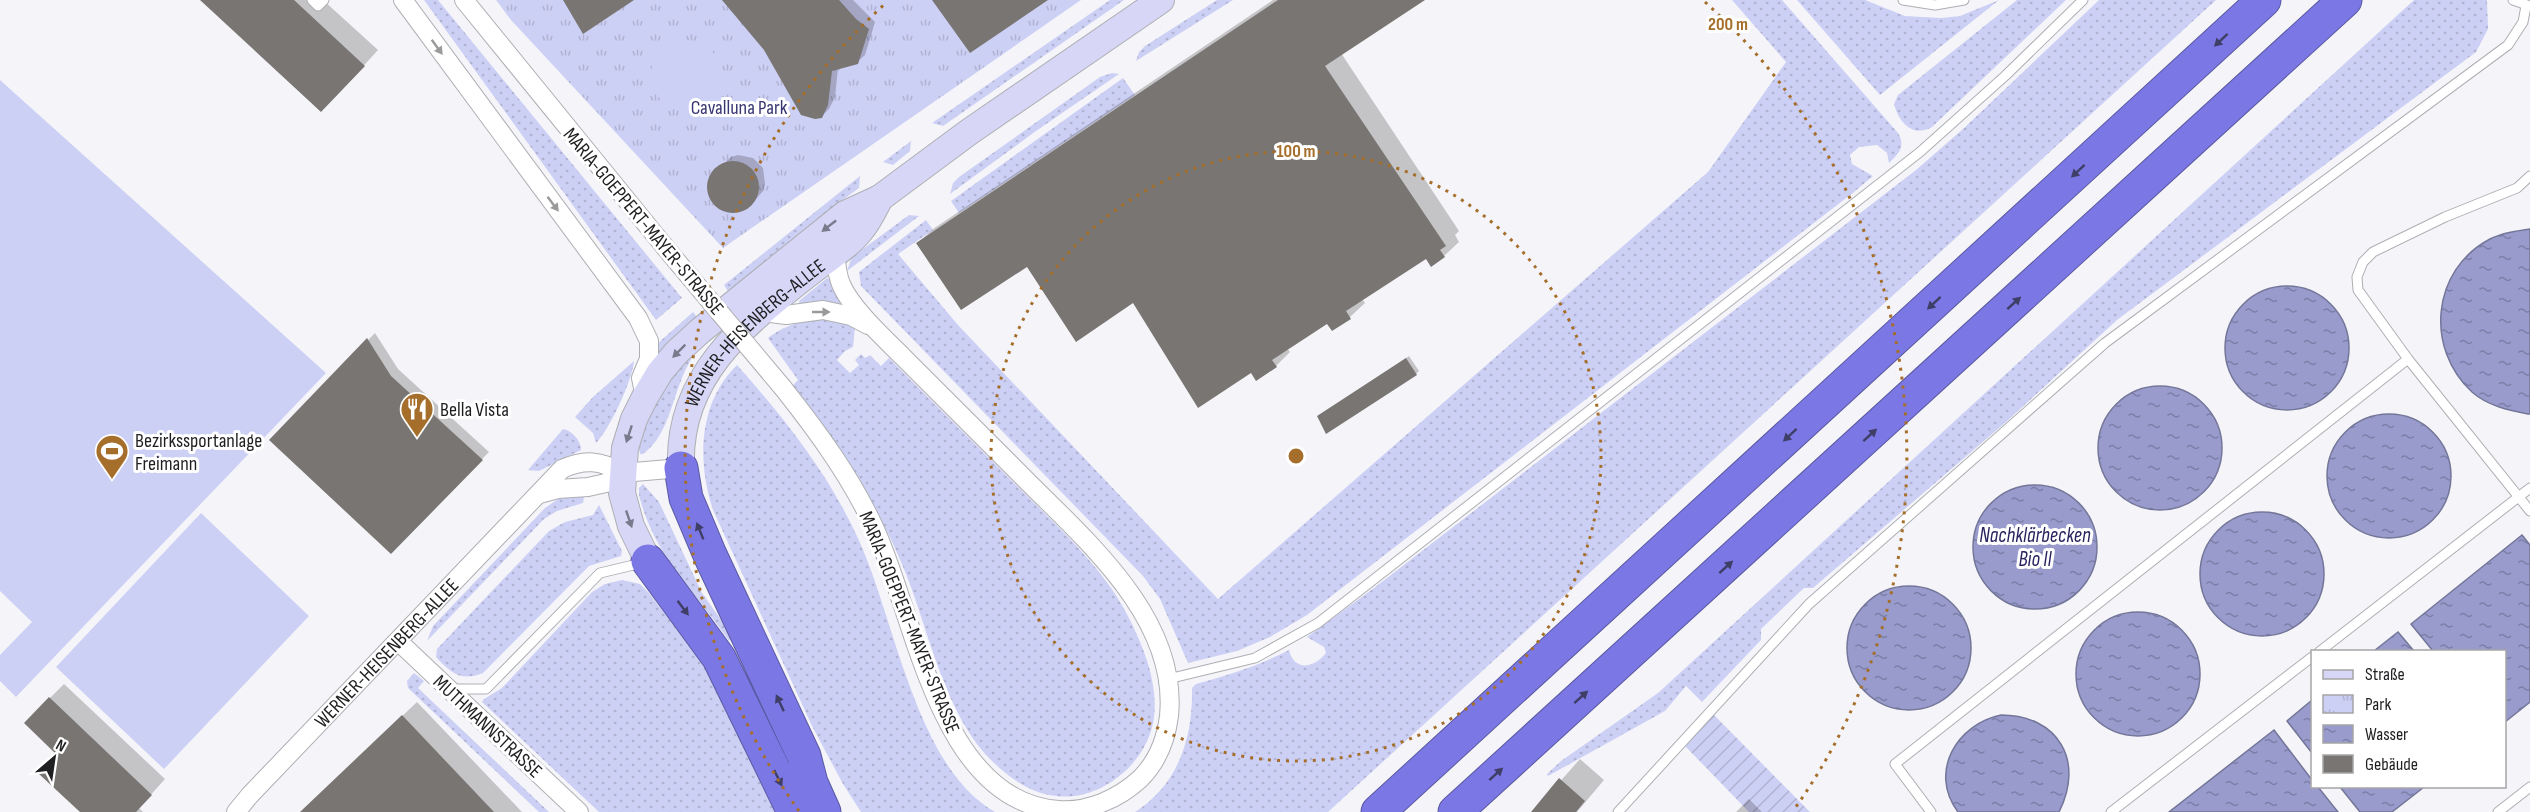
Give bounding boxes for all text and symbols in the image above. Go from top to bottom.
text: 200 m [1708,14,1748,35]
one-way arrow [2215,32,2229,46]
one-way arrow [431,39,443,55]
park label: Cavalluna Park [691,96,788,120]
street label: MARIA-GOEPPERT-MAYER-STRASSE [558,123,729,320]
text: 100 m [1277,141,1316,162]
one-way arrow [2070,164,2085,178]
one-way arrow [546,197,558,212]
one-way arrow [821,220,837,233]
street label: WERNER-HEISENBERG-ALLEE [680,254,830,411]
one-way arrow [1927,296,1942,309]
one-way arrow [2007,297,2021,311]
one-way arrow [811,307,830,316]
one-way arrow [673,343,687,357]
restaurant icon: Bella Vista [399,391,435,438]
place label: Bella Vista [440,398,509,422]
one-way arrow [624,425,634,443]
one-way arrow [1783,428,1798,441]
place label: Bezirkssportanlage Freimann [135,429,262,476]
one-way arrow [1862,429,1877,442]
sports icon: Bezirkssportanlage Freimann [94,433,130,480]
centre of rings [1286,446,1306,466]
street label: MARIA-GOEPPERT-MAYER-STRASSE [854,508,965,737]
one-way arrow [624,510,634,528]
one-way arrow [695,521,705,539]
water label: Nachklärbecken Bio II [1979,523,2091,572]
one-way arrow [1719,560,1733,574]
street label: WERNER-HEISENBERG-ALLEE [310,574,464,733]
one-way arrow [677,600,689,616]
legend [2311,650,2506,788]
text: Straße [2365,664,2405,685]
street label: MUTHMANNSTRASSE [428,670,547,783]
one-way arrow [1574,690,1589,704]
one-way arrow [775,694,784,711]
text: Park [2365,694,2391,715]
text: Wasser [2365,724,2408,745]
north arrow [24,728,84,788]
text: N [52,736,69,757]
text: Gebäude [2365,754,2418,775]
one-way arrow [1489,767,1504,781]
one-way arrow [773,769,782,786]

